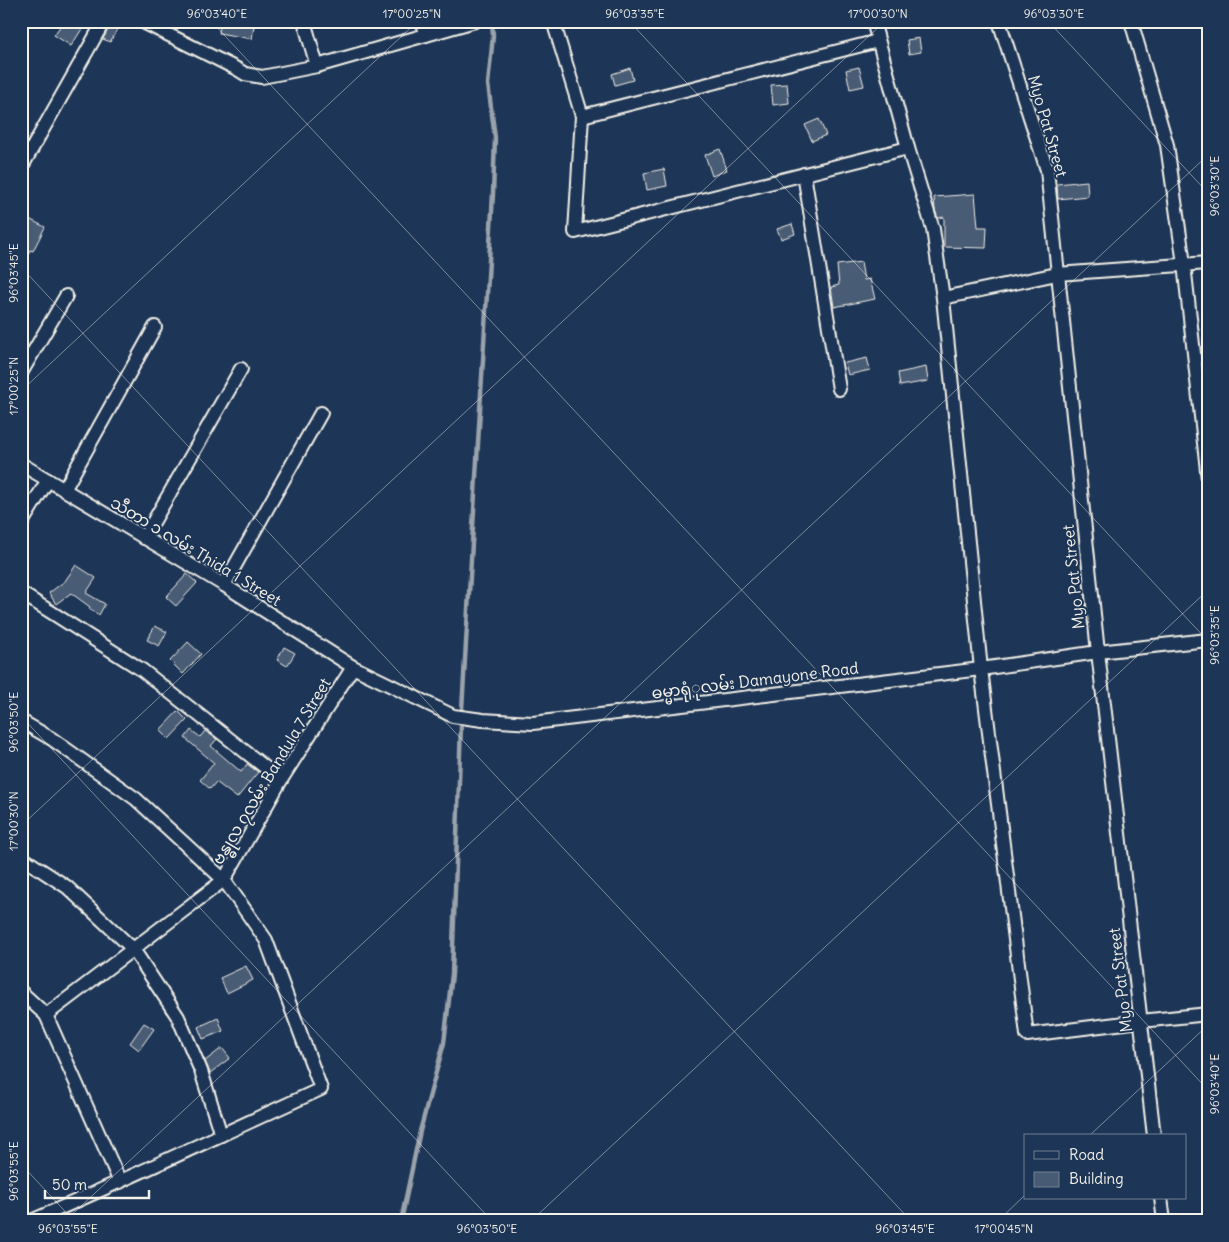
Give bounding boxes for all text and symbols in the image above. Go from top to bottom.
text: 96°03'40"E [187,6,247,21]
text: 17°00'25"N [383,6,441,21]
text: 96°03'35"E [605,6,665,21]
text: 17°00'30"N [848,6,908,21]
text: 96°03'30"E [1024,6,1084,21]
street label: Myo Pat Street [1024,73,1072,180]
text: 96°03'30"E [1207,156,1222,216]
text: 96°03'45"E [6,243,21,303]
text: 17°00'25"N [6,357,21,415]
street label: သီတာ ၁ လမ်း Thida 1 Street [107,491,286,610]
street label: Myo Pat Street [1058,523,1088,630]
text: 96°03'35"E [1207,605,1222,665]
street label: ဓမ္မာရုံုလမ်း Damayone Road [650,656,860,708]
street label: ဗန္ဓုလ ၇လမ်း Bandula 7 Street [206,673,339,870]
text: 96°03'50"E [6,692,21,752]
text: 17°00'30"N [6,791,21,851]
street label: Myo Pat Street [1104,926,1136,1033]
text: 96°03'40"E [1207,1054,1222,1114]
legend [1024,1134,1186,1200]
text: 96°03'55"E [6,1141,21,1201]
text: Road [1069,1145,1104,1164]
scale bar [45,1167,149,1199]
text: Building [1069,1169,1124,1188]
text: 50 m [52,1175,87,1194]
text: 96°03'55"E [38,1221,98,1236]
text: 96°03'50"E [457,1221,517,1236]
text: 96°03'45"E [875,1221,935,1236]
text: 17°00'45"N [975,1221,1033,1236]

